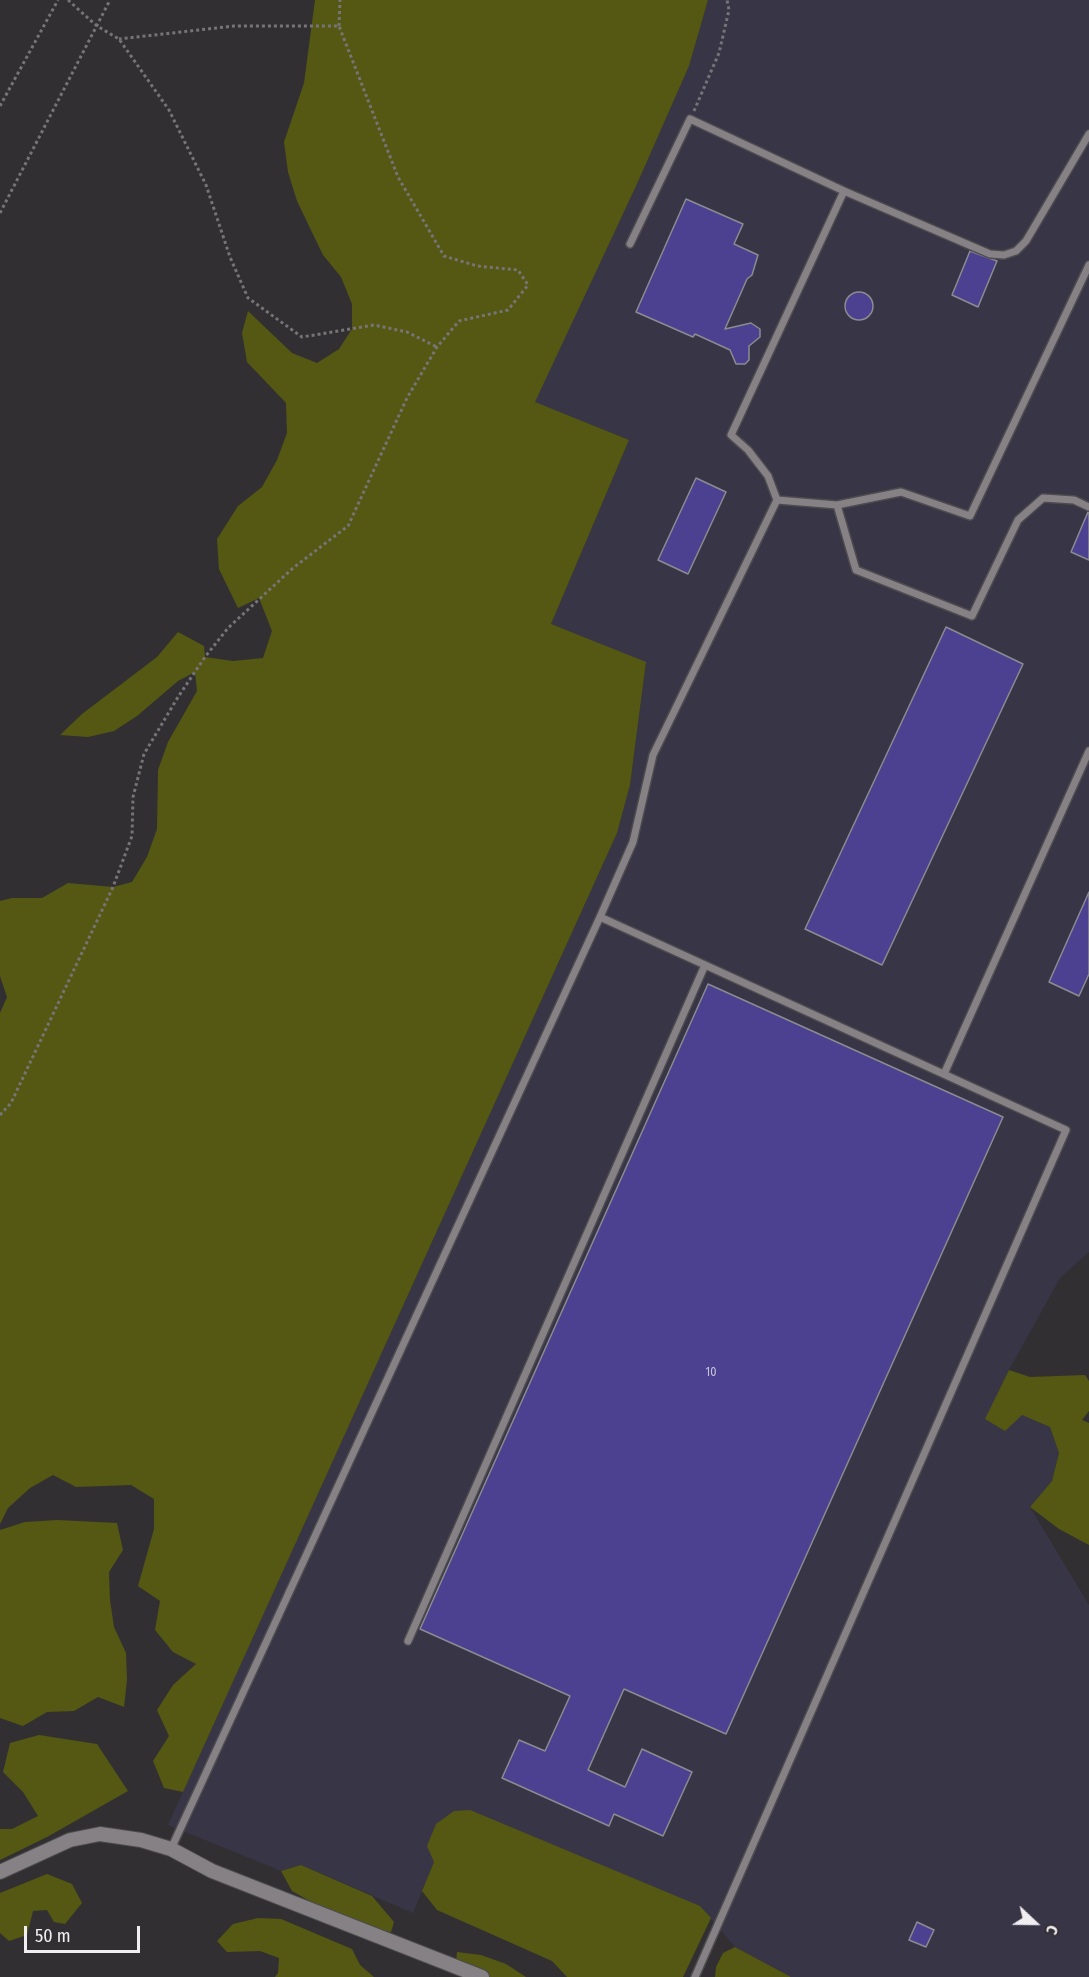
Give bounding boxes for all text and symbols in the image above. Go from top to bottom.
house number: 10 [706,1366,716,1380]
north arrow [1005,1893,1065,1953]
scale bar [27,1914,142,1952]
text: С [1042,1922,1063,1937]
text: 50 m [35,1925,71,1947]

